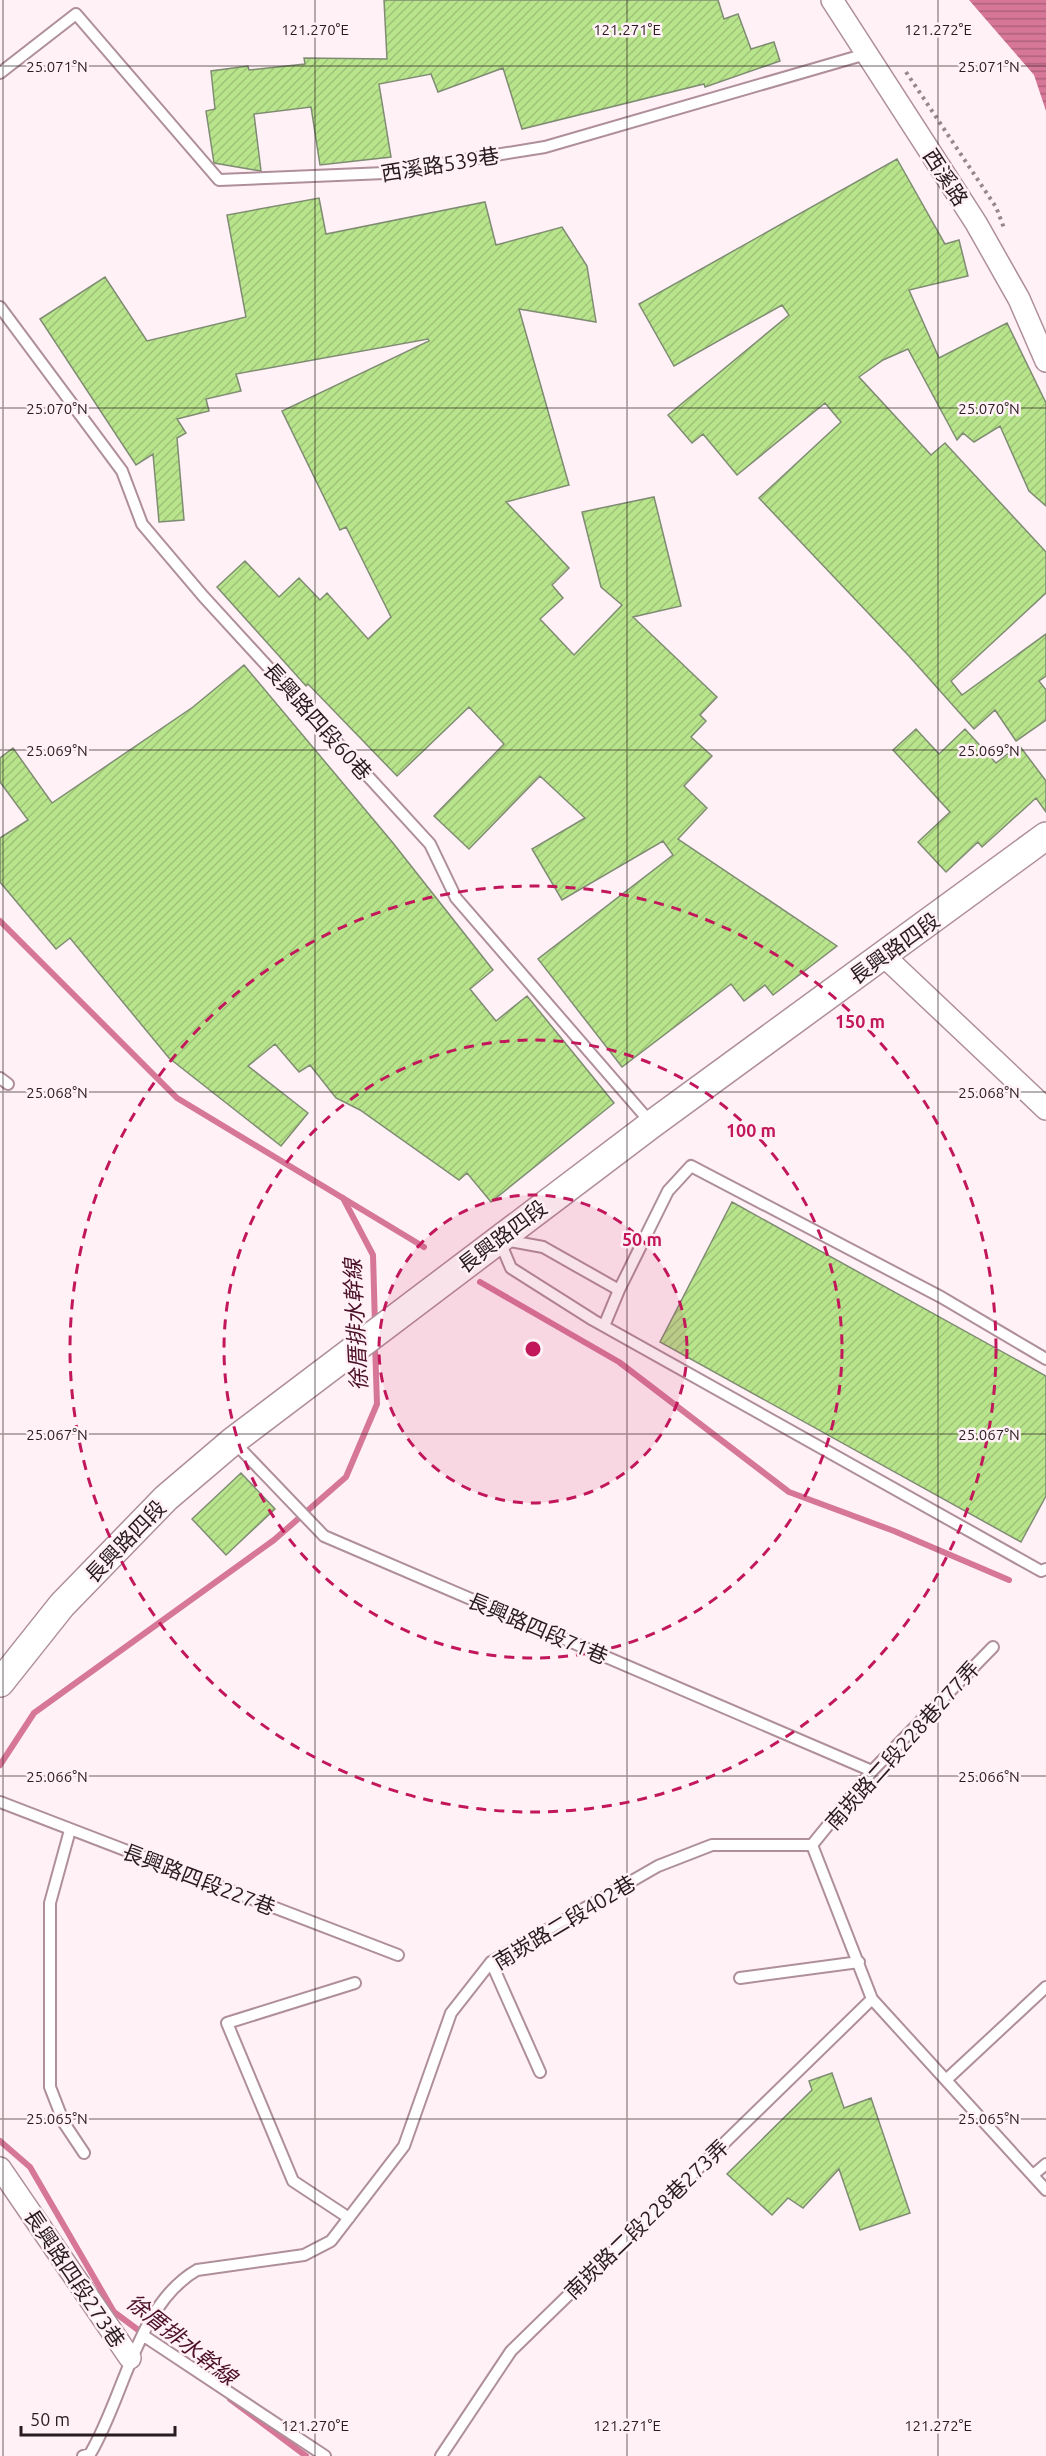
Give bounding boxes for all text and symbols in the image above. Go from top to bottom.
text: 121.270°E [281,21,349,38]
text: 121.271°E [593,21,661,38]
text: 121.272°E [904,21,972,38]
text: 25.071°N [26,58,88,75]
text: 25.071°N [958,58,1020,75]
street label: 西溪路539巷 [379,143,501,185]
street label: 西溪路 [919,144,973,210]
text: 25.070°N [26,400,88,417]
text: 25.070°N [958,400,1020,417]
street label: 長興路四段60巷 [259,657,377,785]
text: 25.069°N [26,742,88,759]
text: 25.069°N [958,742,1020,759]
street label: 長興路四段 [844,907,944,989]
text: 150 m [835,1011,885,1031]
text: 25.068°N [26,1084,88,1101]
text: 25.068°N [958,1084,1020,1101]
text: 100 m [726,1120,776,1140]
street label: 長興路四段 [453,1195,551,1277]
text: 50 m [622,1229,662,1249]
water label: 徐厝排水幹線 [339,1255,371,1392]
centre of rings [523,1339,543,1359]
text: 25.067°N [26,1426,88,1443]
text: 25.067°N [958,1426,1020,1443]
street label: 長興路四段 [80,1495,170,1587]
street label: 長興路四段71巷 [464,1588,612,1668]
street label: 南崁路二段228巷277弄 [820,1656,984,1834]
text: 25.066°N [26,1768,88,1785]
text: 25.066°N [958,1768,1020,1785]
street label: 長興路四段227巷 [119,1839,279,1919]
street label: 南崁路二段402巷 [489,1870,639,1974]
text: 25.065°N [26,2110,88,2127]
text: 25.065°N [958,2110,1020,2127]
street label: 南崁路二段228巷273弄 [559,2135,733,2303]
street label: 長興路四段273巷 [20,2204,130,2352]
water label: 徐厝排水幹線 [122,2289,244,2391]
scale bar [21,2399,176,2437]
text: 50 m [30,2409,70,2429]
text: 121.270°E [281,2417,349,2434]
text: 121.271°E [593,2417,661,2434]
text: 121.272°E [904,2417,972,2434]

